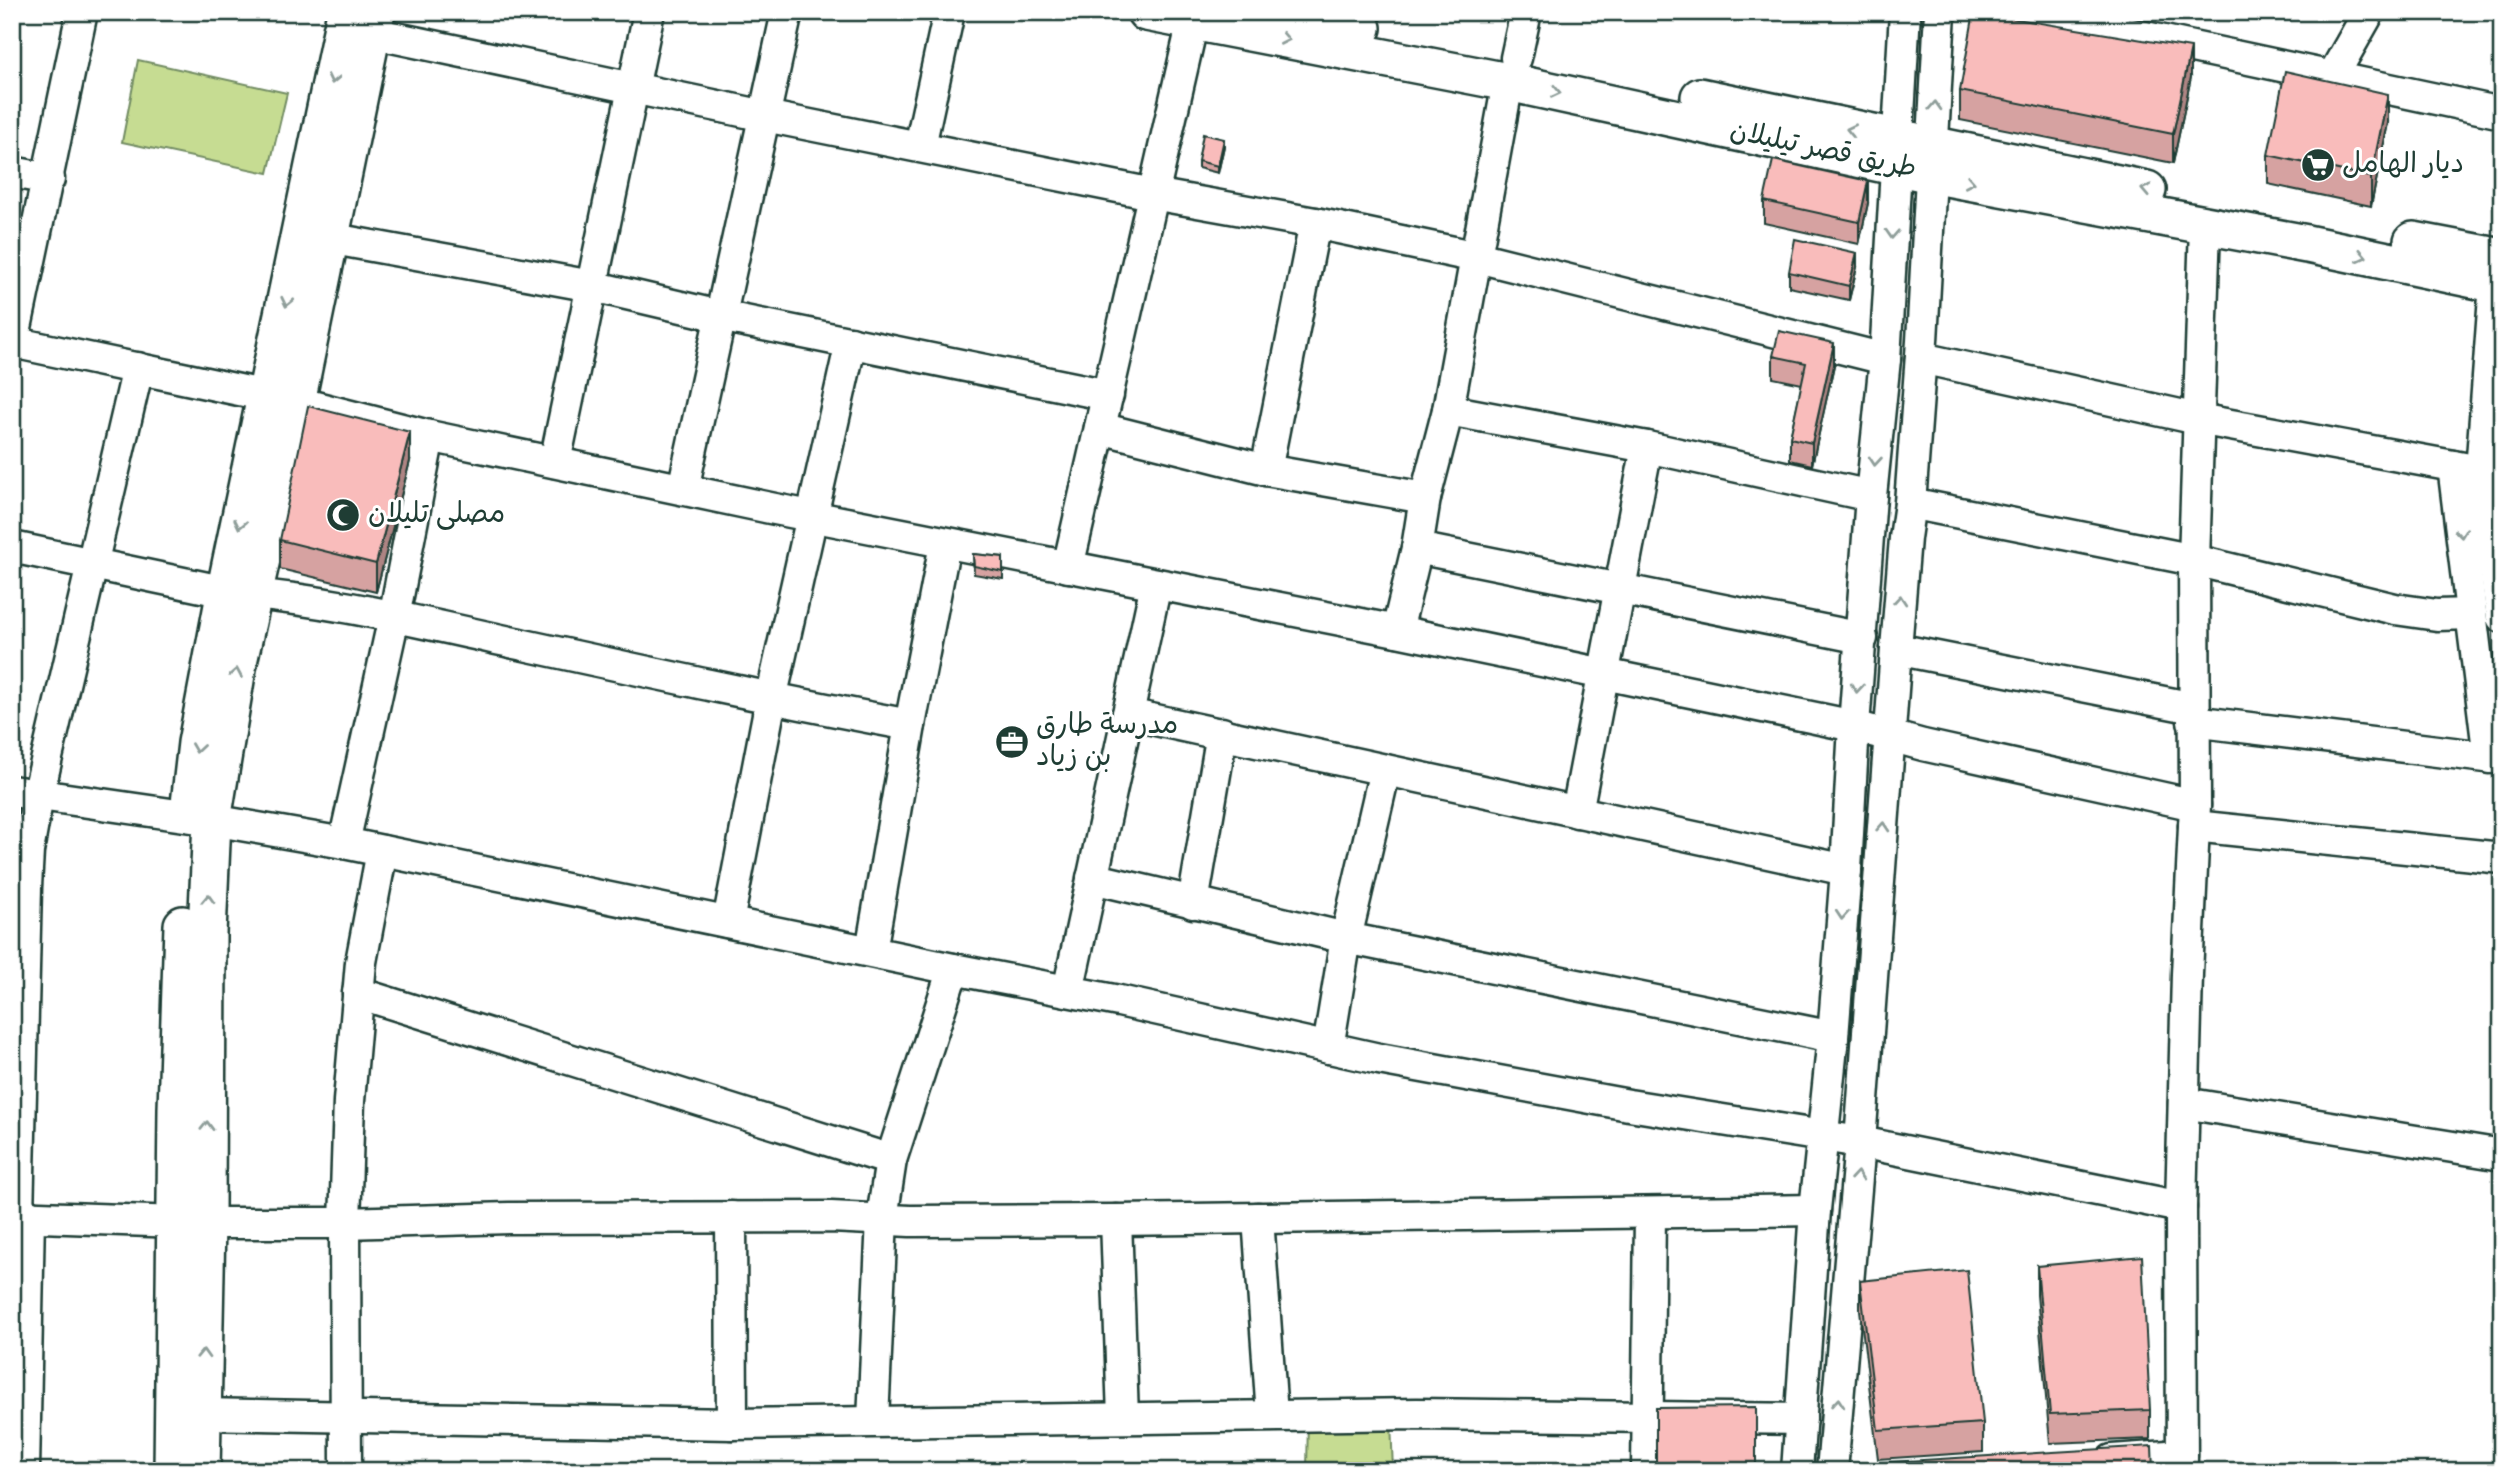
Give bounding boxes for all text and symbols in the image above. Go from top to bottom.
one-way arrow [1279,31,1291,46]
one-way arrow [326,73,341,85]
one-way arrow [1550,84,1562,99]
one-way arrow [1927,100,1942,111]
street label: طريق قصر تيليلان [1726,111,1920,191]
one-way arrow [1845,123,1857,138]
place label: ديار الهامل [2342,145,2464,186]
supermarket icon: ديار الهامل [2299,146,2337,184]
one-way arrow [1964,174,1976,189]
one-way arrow [2140,184,2152,199]
one-way arrow [1885,229,1900,240]
one-way arrow [2356,247,2368,262]
one-way arrow [280,296,295,308]
one-way arrow [1868,456,1883,467]
place label: مصلى تليلان [368,495,505,536]
mosque icon: مصلى تليلان [324,496,362,534]
one-way arrow [233,518,248,530]
one-way arrow [2454,528,2469,539]
one-way arrow [1892,594,1907,605]
one-way arrow [228,667,243,679]
one-way arrow [1850,683,1865,694]
place label: مدرسة طارق بن زياد [1036,706,1178,779]
office icon: مدرسة طارق بن زياد [993,723,1031,761]
one-way arrow [189,742,204,754]
one-way arrow [1875,821,1890,832]
one-way arrow [201,893,216,904]
one-way arrow [1835,910,1850,921]
one-way arrow [199,1120,215,1131]
one-way arrow [1849,1170,1864,1181]
one-way arrow [195,1348,210,1359]
one-way arrow [1830,1397,1845,1408]

